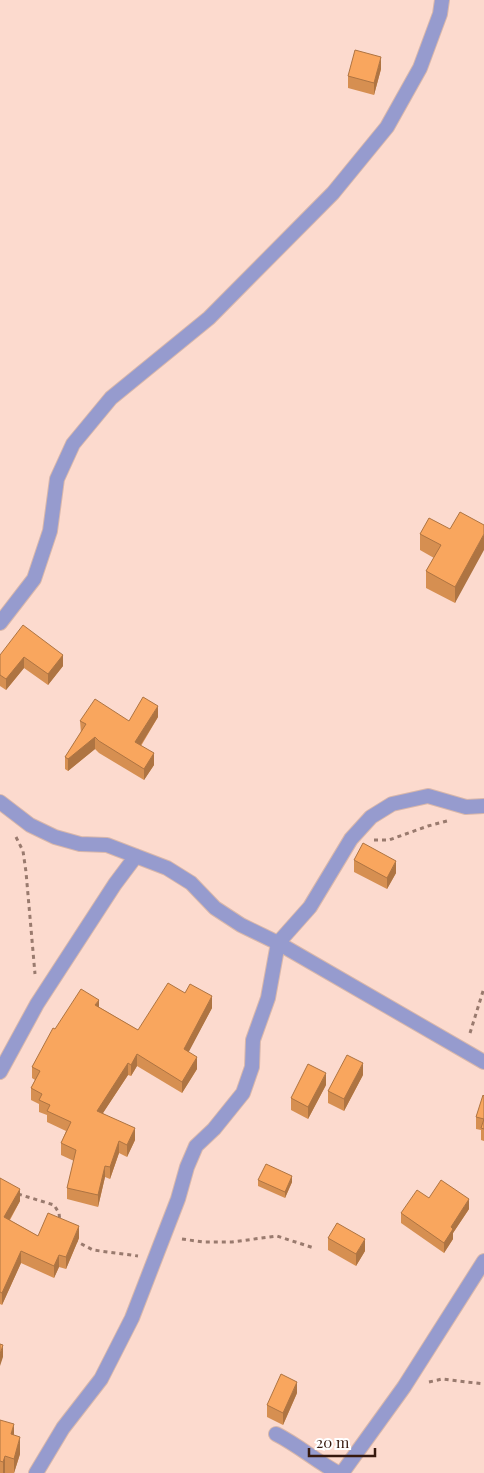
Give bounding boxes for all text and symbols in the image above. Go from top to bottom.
scale bar [309,1426,375,1458]
text: 20 m [316,1432,350,1452]

